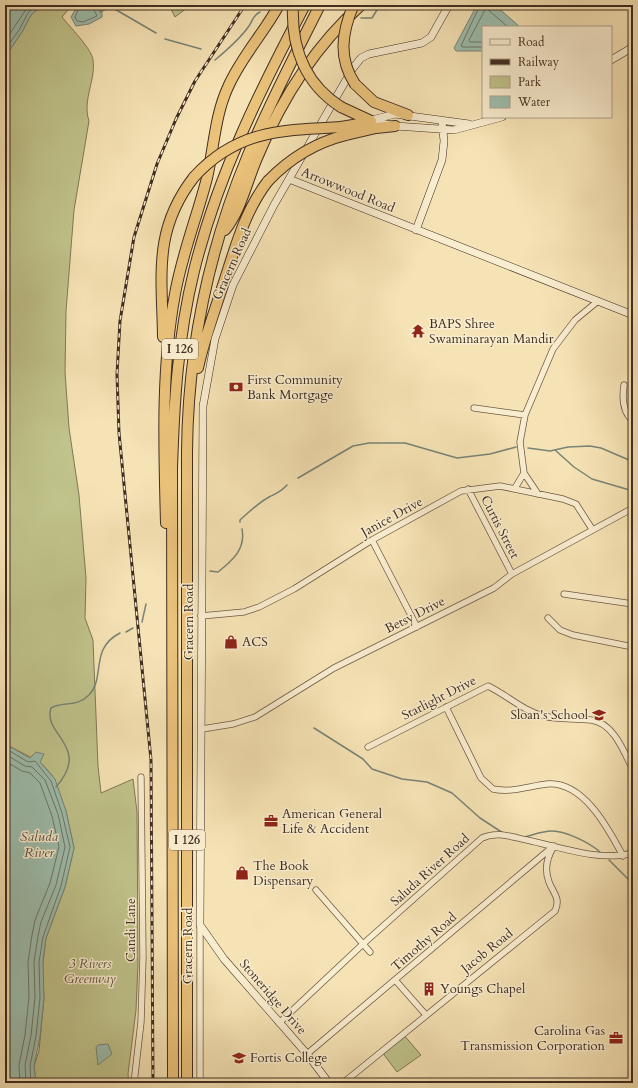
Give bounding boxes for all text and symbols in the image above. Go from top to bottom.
legend [482,26,612,118]
text: Road [518,34,545,50]
text: Railway [518,54,560,70]
text: Park [518,74,542,90]
text: Water [517,94,551,110]
street label: Arrowwood Road [298,163,398,217]
street label: Gracern Road [208,225,256,303]
place label: BAPS Shree Swaminarayan Mandir [429,315,554,348]
temple icon: BAPS Shree Swaminarayan Mandir [410,323,426,339]
road number: I 126 [162,339,198,359]
place label: First Community Bank Mortgage [247,371,343,404]
bank icon: First Community Bank Mortgage [228,379,244,395]
street label: Curtis Street [476,492,524,562]
street label: Janice Drive [356,493,426,542]
street label: Gracern Road [180,584,198,660]
street label: Betsy Drive [382,592,448,638]
place label: ACS [242,633,268,651]
shop icon: ACS [223,634,239,650]
street label: Starlight Drive [399,671,479,724]
place label: Sloan's School [510,706,589,724]
school or university icon: Sloan's School [591,707,607,723]
place label: American General Life & Accident [282,805,383,838]
office icon: American General Life & Accident [263,813,279,829]
water label: Saluda River [20,827,58,862]
road number: I 126 [169,830,205,850]
street label: Saluda River Road [387,830,473,910]
place label: The Book Dispensary [253,857,313,890]
shop icon: The Book Dispensary [234,865,250,881]
street label: Candi Lane [122,898,140,962]
street label: Gracern Road [179,908,197,984]
street label: Timothy Road [387,908,461,975]
street label: Jacob Road [456,924,517,979]
park label: 3 Rivers Greenway [64,955,117,988]
street label: Stoneridge Drive [235,955,311,1039]
place label: Youngs Chapel [440,980,526,998]
building icon: Youngs Chapel [421,981,437,997]
place label: Carolina Gas Transmission Corporation [460,1022,606,1055]
office icon: Carolina Gas Transmission Corporation [608,1030,624,1046]
place label: Fortis College [250,1049,328,1067]
school or university icon: Fortis College [231,1050,247,1066]

